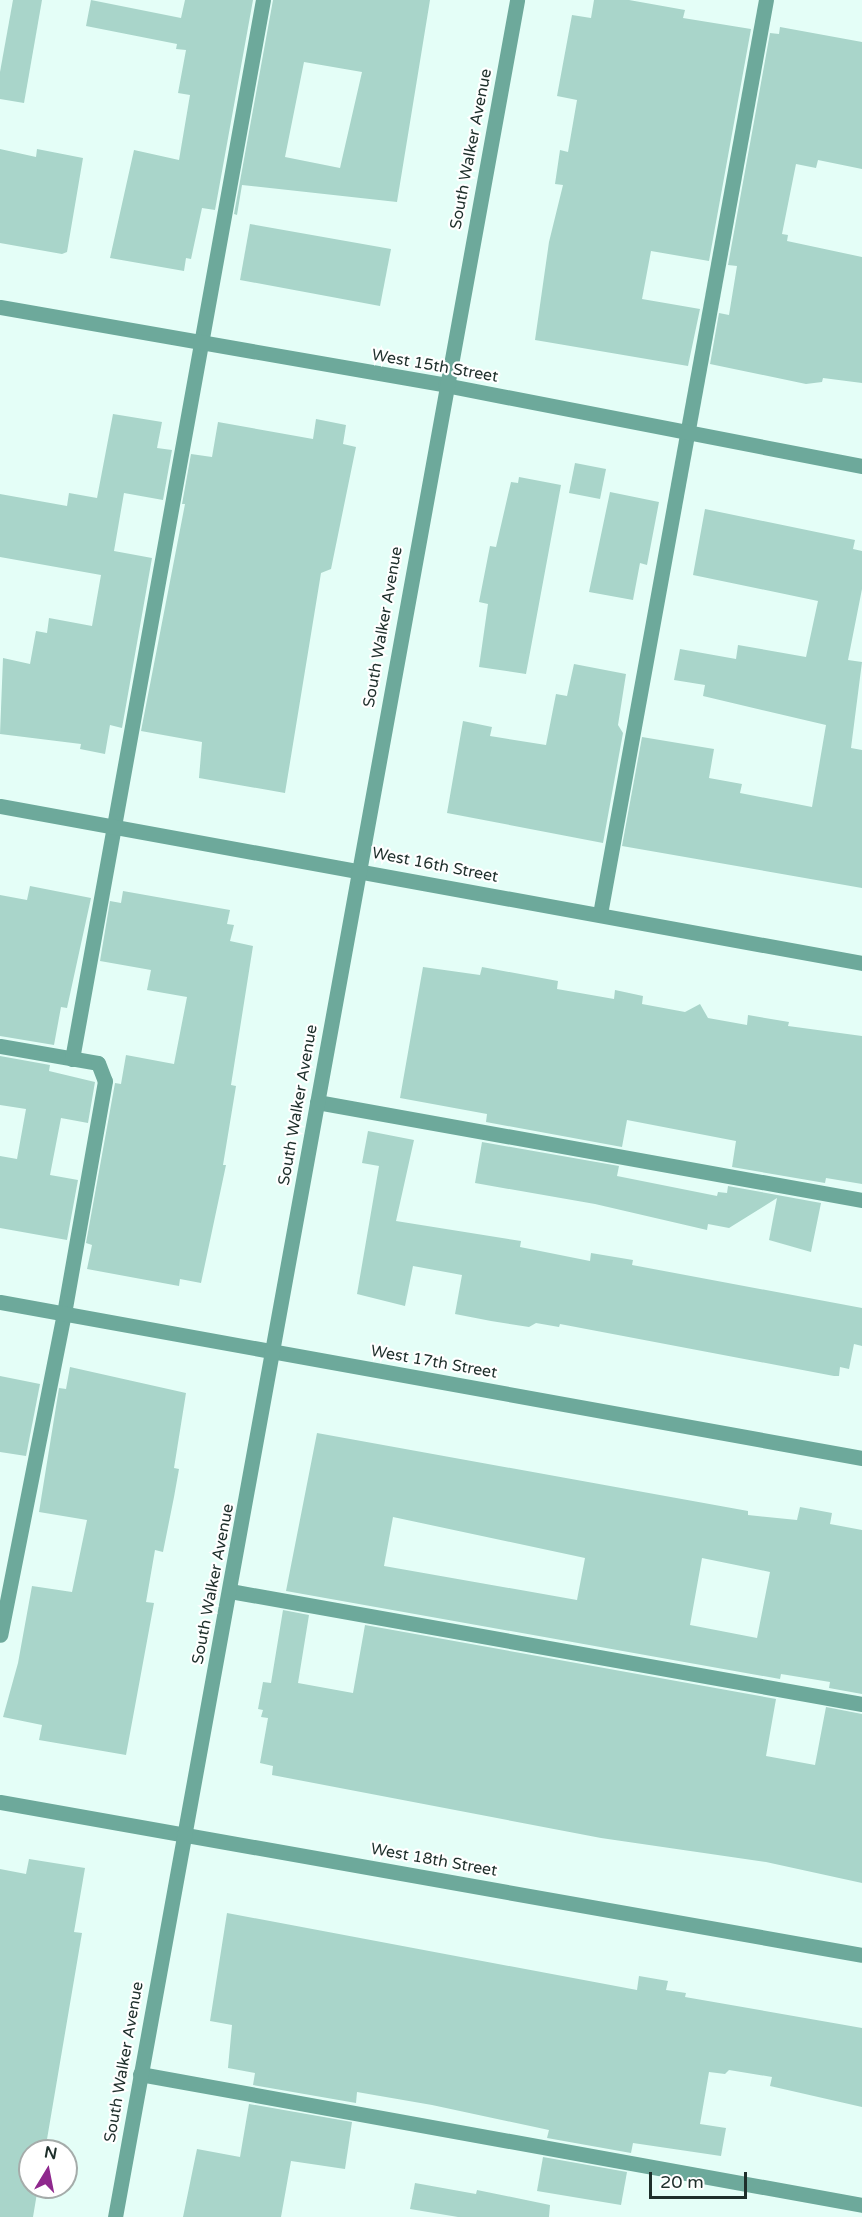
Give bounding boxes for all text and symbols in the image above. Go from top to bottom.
street label: South Walker Avenue [446,67,496,231]
street label: West 15th Street [370,345,500,387]
street label: South Walker Avenue [359,545,407,709]
street label: West 16th Street [370,843,500,887]
street label: South Walker Avenue [274,1023,322,1187]
street label: West 17th Street [369,1341,499,1383]
street label: South Walker Avenue [188,1502,238,1666]
street label: West 18th Street [369,1839,499,1881]
street label: South Walker Avenue [100,1980,148,2144]
north arrow [18,2139,78,2199]
text: N [43,2142,59,2164]
scale bar [652,2160,750,2198]
text: 20 m [660,2171,704,2193]

